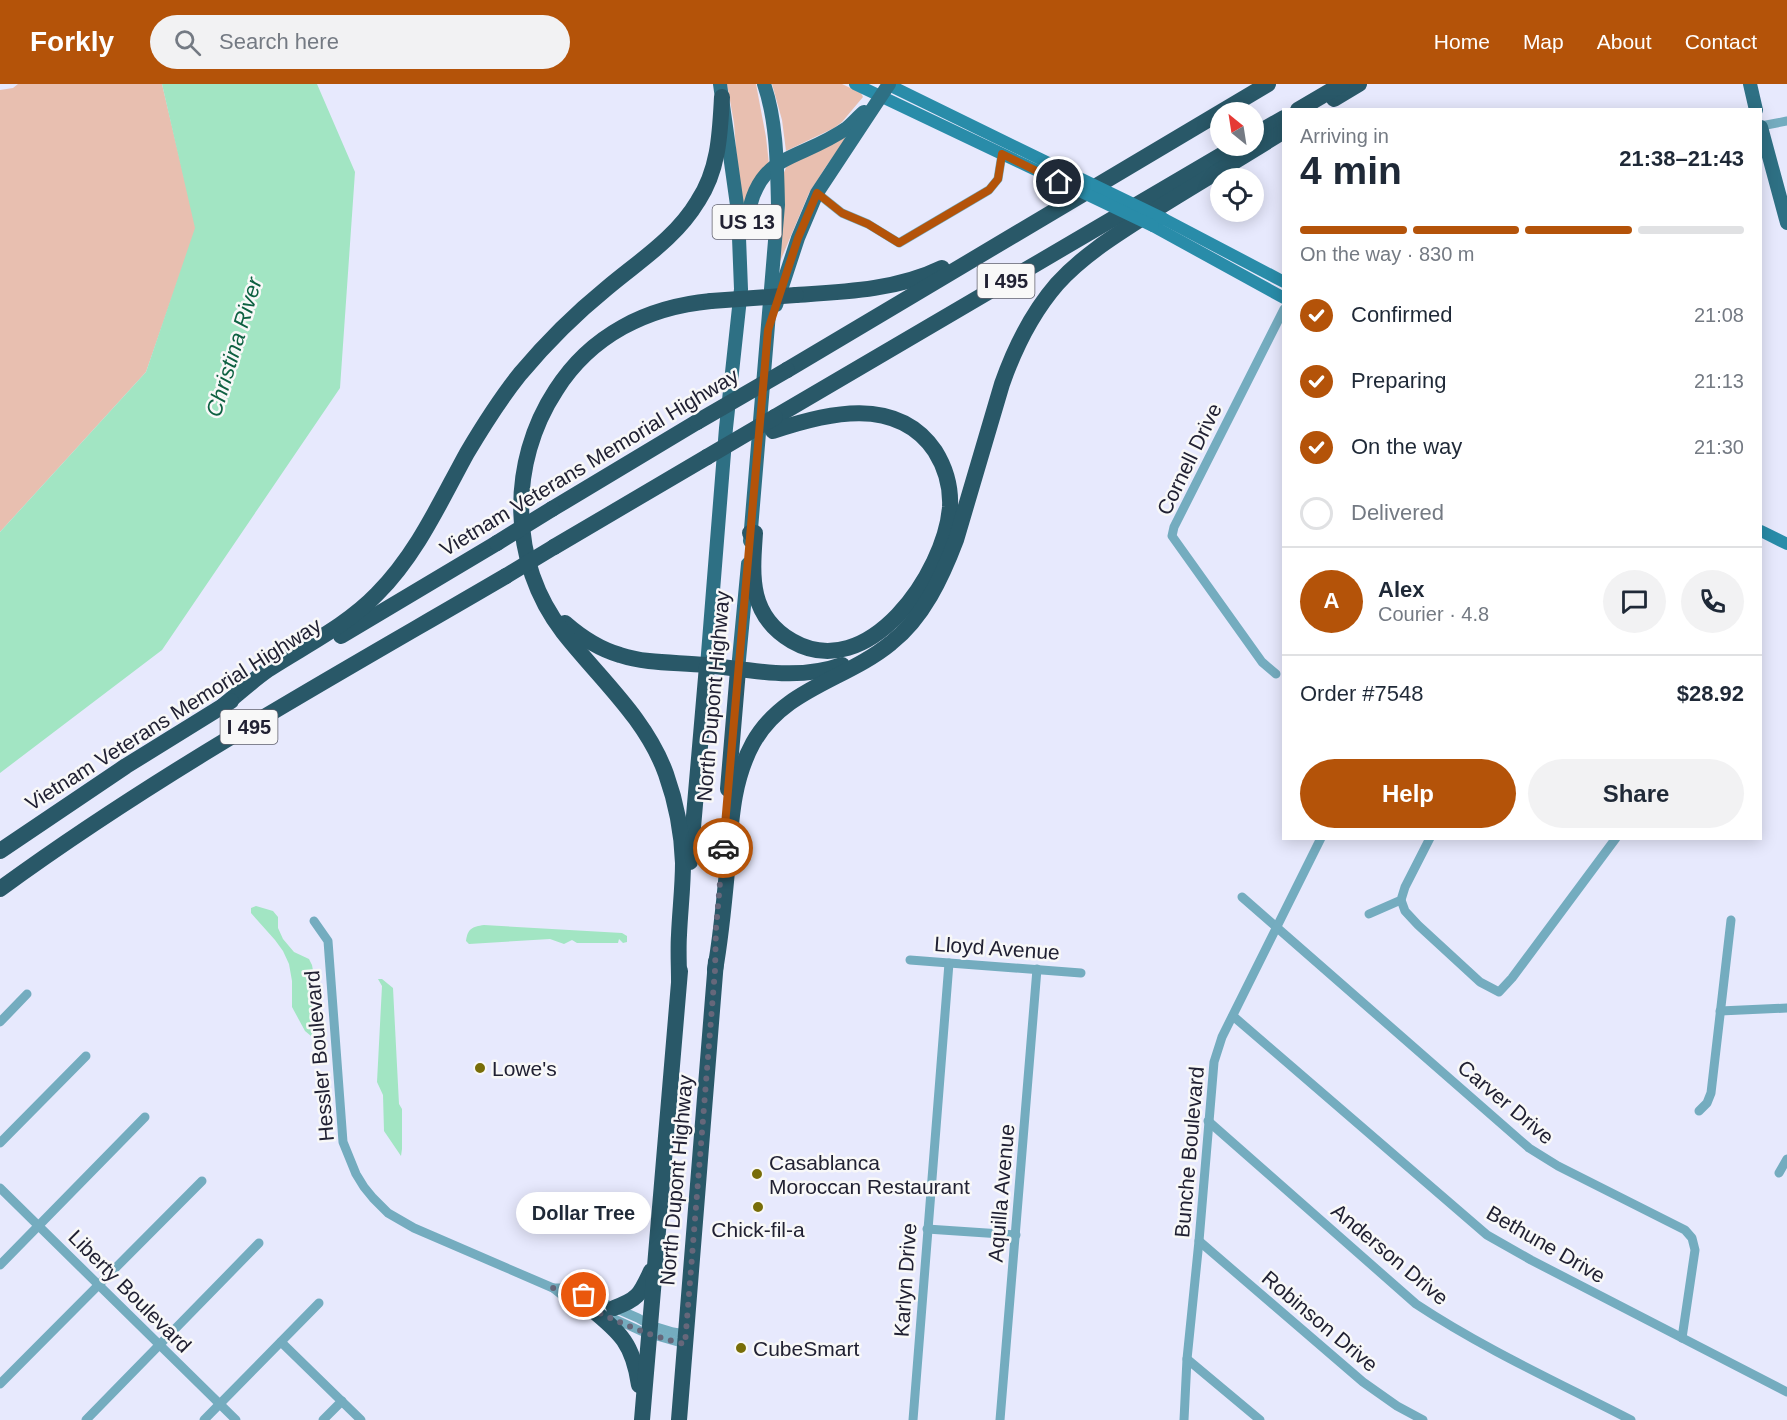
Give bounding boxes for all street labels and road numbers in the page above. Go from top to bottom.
road number: US 13 [712,205,782,239]
road number: I 495 [978,264,1034,298]
street label: Vietnam Veterans Memorial Highway [436,363,743,560]
street label: Cornell Drive [1152,399,1226,519]
street label: North Dupont Highway [692,589,734,802]
street label: Vietnam Veterans Memorial Highway [21,613,325,815]
road number: I 495 [220,710,278,744]
street label: Lloyd Avenue [933,932,1061,964]
street label: Hessler Boulevard [300,970,338,1142]
street label: Carver Drive [1453,1055,1559,1149]
street label: Bunche Boulevard [1170,1066,1208,1238]
street label: North Dupont Highway [655,1073,697,1286]
street label: Aquilla Avenue [984,1123,1018,1263]
street label: Anderson Drive [1327,1199,1453,1309]
street label: Bethune Drive [1483,1201,1609,1287]
street label: Karlyn Drive [890,1222,920,1338]
street label: Liberty Boulevard [64,1225,196,1357]
street label: Robinson Drive [1258,1266,1382,1376]

